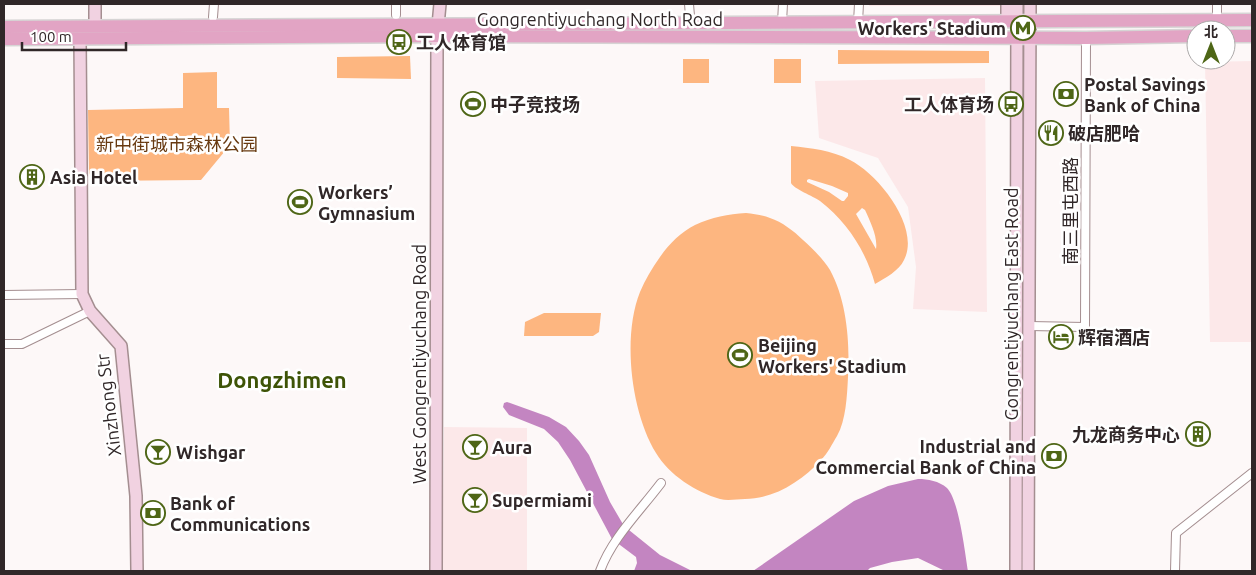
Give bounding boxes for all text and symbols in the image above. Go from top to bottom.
street label: Gongrentiyuchang North Road [477,9,723,29]
metro station icon: Workers' Stadium [1010,15,1036,41]
place label: Workers' Stadium [858,18,1006,38]
scale bar [22,20,126,52]
north arrow [1186,20,1236,70]
text: 北 [1204,24,1218,40]
text: 100 m [30,28,72,45]
bus stop icon: 工人体育馆 [386,29,412,55]
place label: 工人体育馆 [416,32,506,52]
place label: Postal Savings Bank of China [1084,74,1206,115]
bank icon: Postal Savings Bank of China [1053,81,1079,107]
sports icon: 中子竞技场 [460,91,486,117]
bus stop icon: 工人体育场 [998,91,1024,117]
place label: 中子竞技场 [490,94,580,114]
place label: 工人体育场 [904,94,994,114]
restaurant icon: 破店肥哈 [1038,120,1064,146]
place label: 破店肥哈 [1068,123,1140,143]
park label: 新中街城市森林公园 [96,134,258,154]
street label: 南三里屯西路 [1060,157,1080,265]
building icon: Asia Hotel [19,164,45,190]
place label: Asia Hotel [50,167,138,187]
place label: Workers’ Gymnasium [318,182,415,223]
street label: Gongrentiyuchang East Road [1001,188,1021,420]
sports icon: Workers’ Gymnasium [287,189,313,215]
street label: West Gongrentiyuchang Road [409,244,429,484]
hotel icon: 辉宿酒店 [1048,324,1074,350]
place label: 辉宿酒店 [1078,327,1150,347]
place label: Beijing Workers' Stadium [758,335,906,376]
sports icon: Beijing Workers' Stadium [727,342,753,368]
street label: Xinzhong Str [92,353,124,457]
district label: Dongzhimen [217,367,347,392]
building icon: 九龙商务中心 [1185,421,1211,447]
place label: 九龙商务中心 [1072,424,1180,444]
bar icon: Aura [462,434,488,460]
place label: Industrial and Commercial Bank of China [815,436,1036,477]
place label: Aura [492,437,532,457]
bar icon: Wishgar [145,439,171,465]
place label: Wishgar [176,442,246,462]
bank icon: Industrial and Commercial Bank of China [1041,443,1067,469]
bar icon: Supermiami [462,487,488,513]
place label: Supermiami [492,490,592,510]
place label: Bank of Communications [170,493,310,534]
bank icon: Bank of Communications [140,500,166,526]

